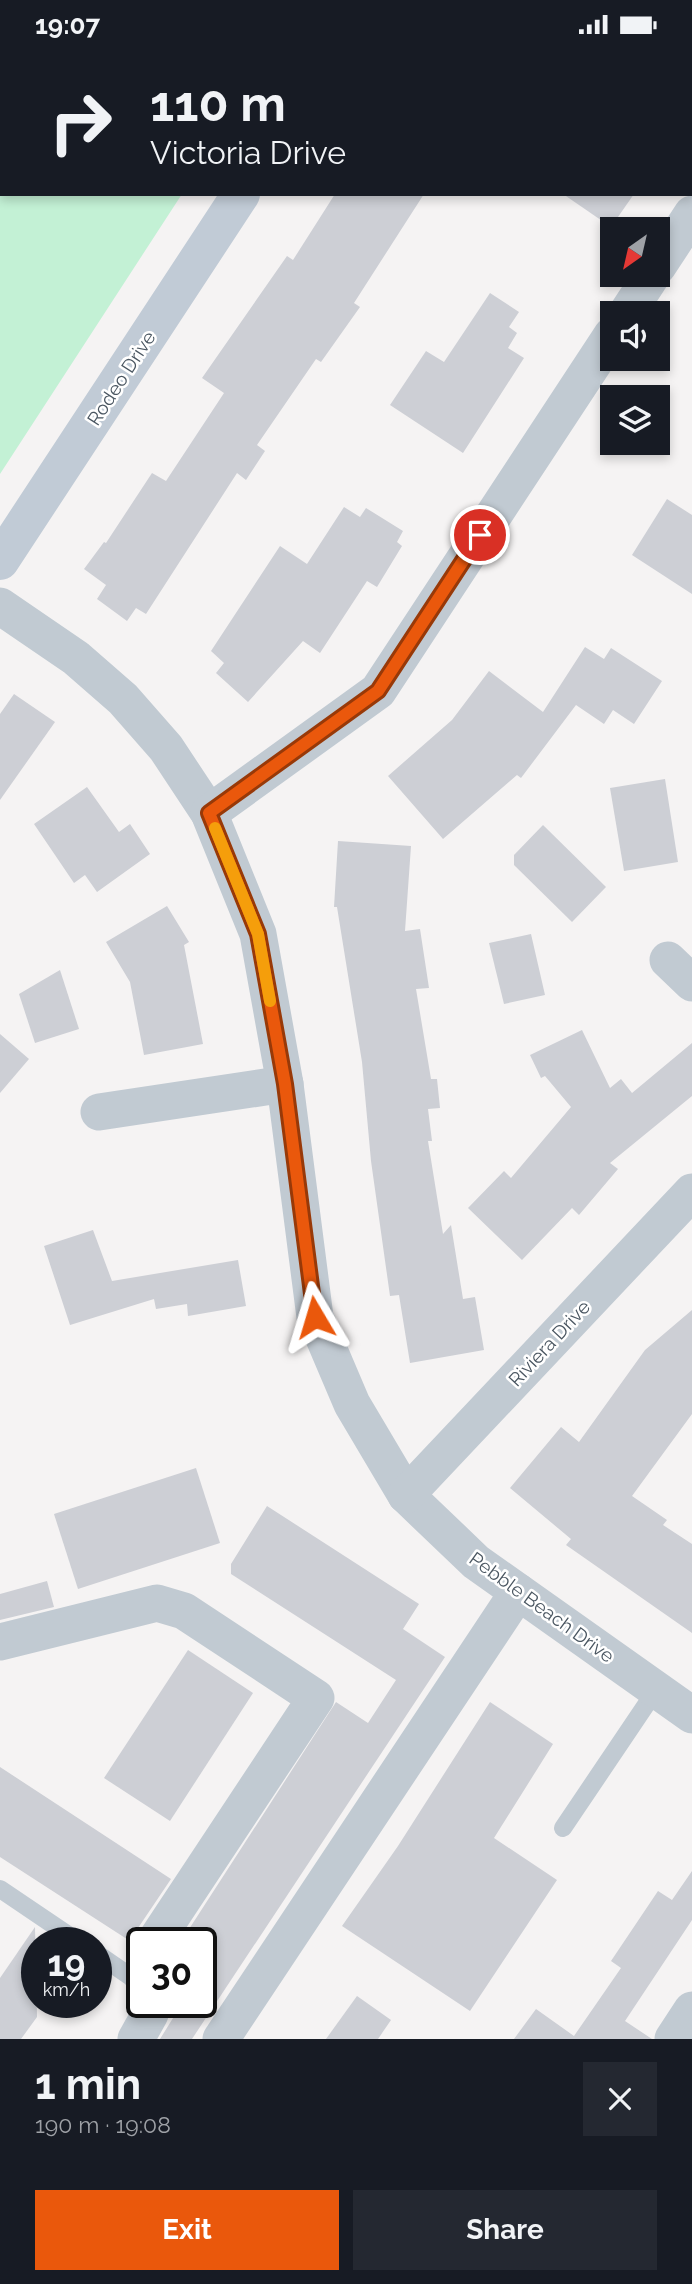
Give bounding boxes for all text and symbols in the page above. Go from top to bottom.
text: 19:07 [35,10,100,40]
text: 110 m [150,75,286,132]
icon: right [35,77,126,168]
text: Victoria Drive [150,134,346,171]
north arrow [600,217,670,287]
map controls [600,217,670,455]
button: sound [600,301,670,371]
street label: Rodeo Drive [82,327,160,429]
button: layers [600,385,670,455]
pin [450,505,510,565]
icon: arrive [461,516,499,554]
position arrow [278,1280,352,1354]
street label: Riviera Drive [504,1296,594,1390]
street label: Pebble Beach Drive [465,1547,619,1667]
speed limit sign: 30 [126,1927,217,2018]
text: 19 [48,1943,85,1984]
text: km/h [43,1979,90,2000]
text: 1 min [35,2060,141,2109]
button: close [583,2062,657,2136]
text: 190 m · 19:08 [35,2111,171,2138]
button: Exit [35,2190,339,2270]
button: Share [353,2190,657,2270]

